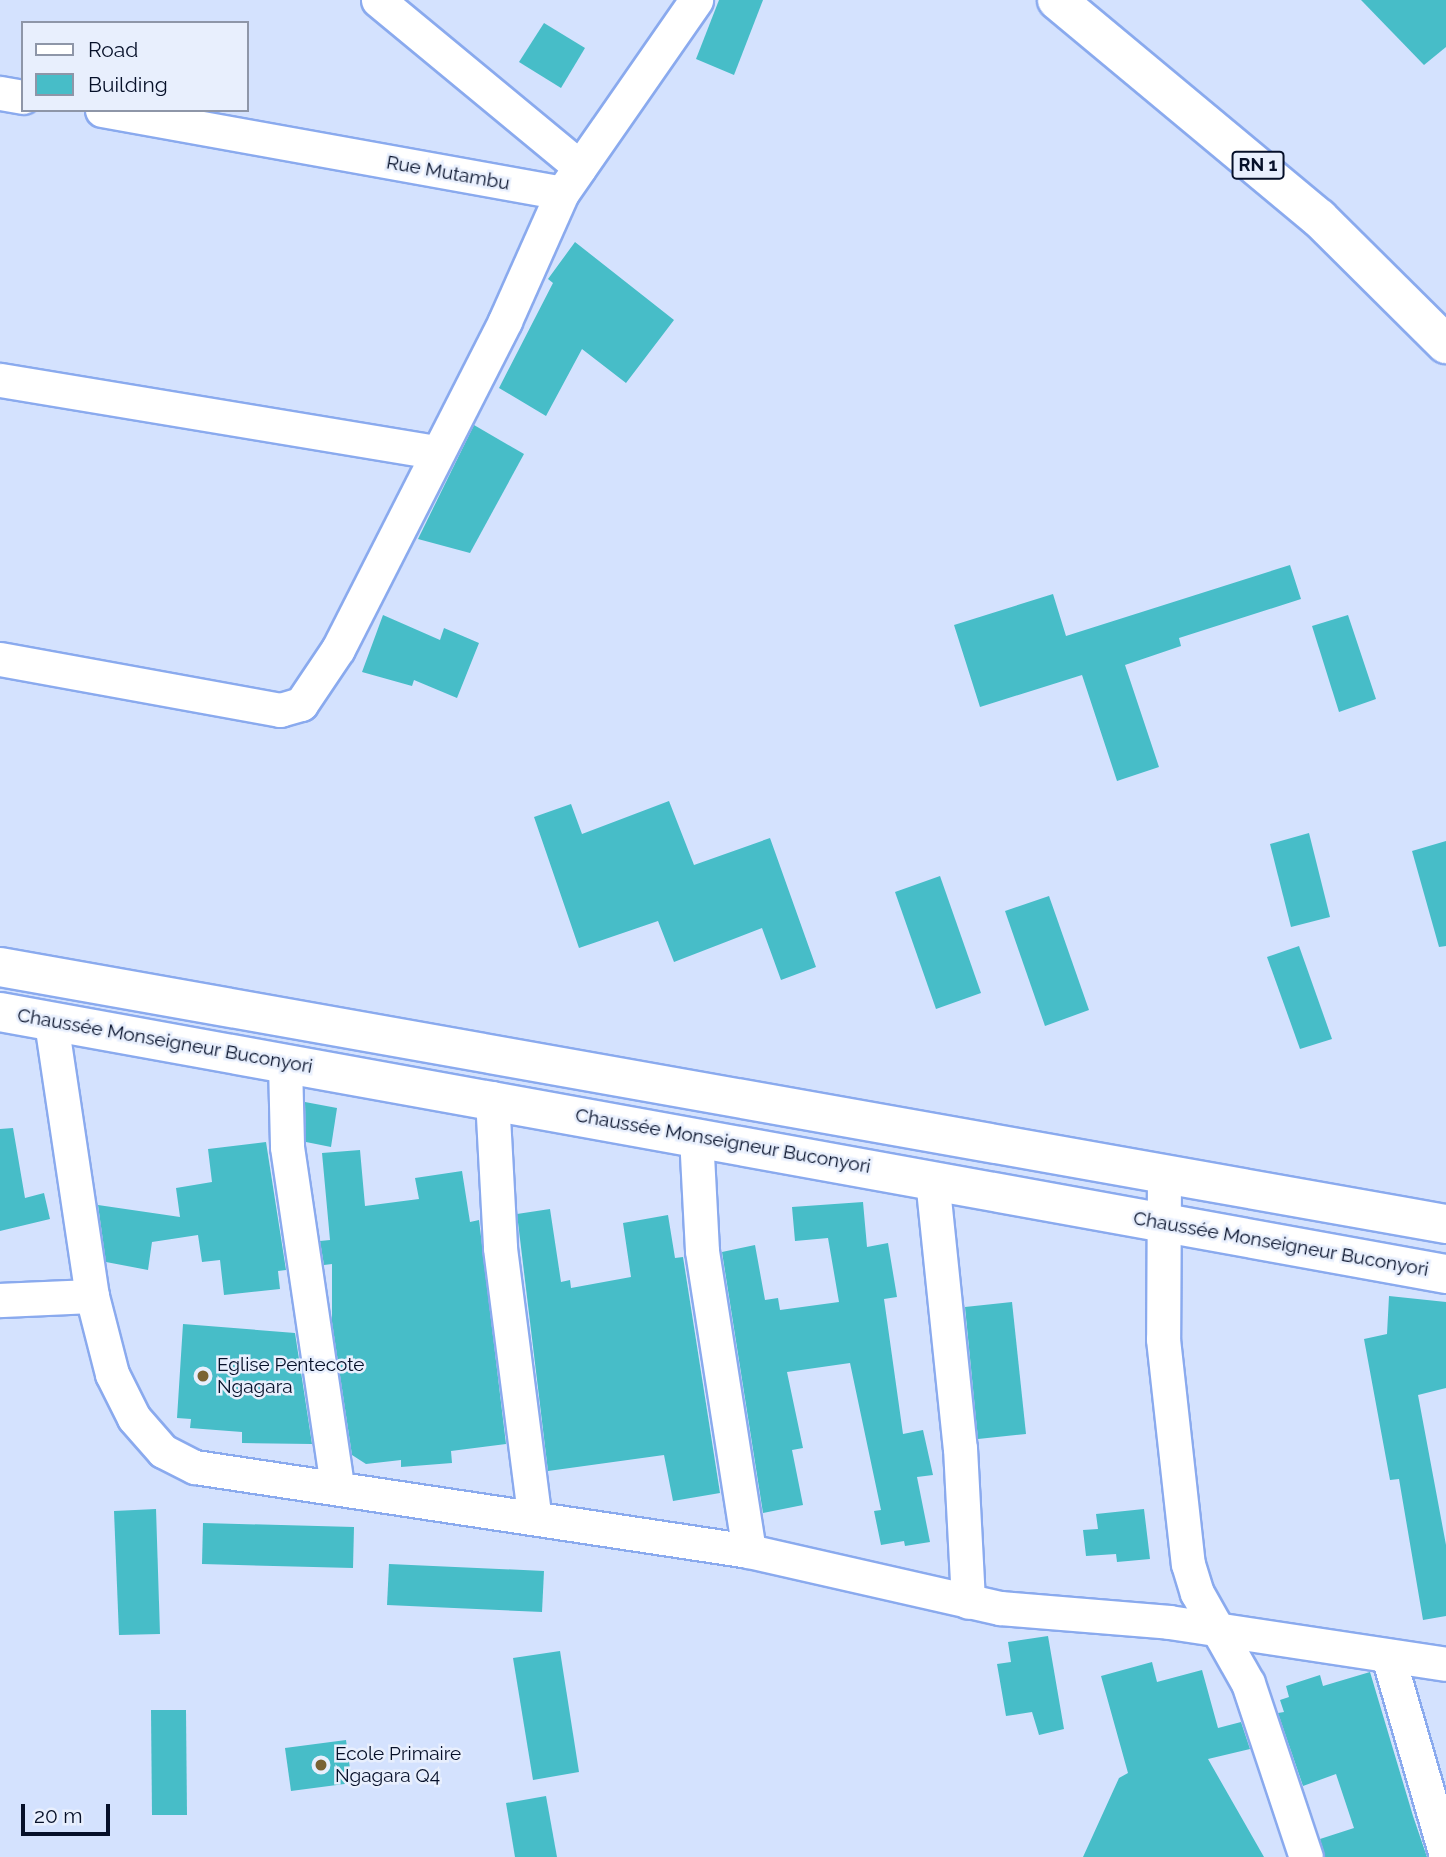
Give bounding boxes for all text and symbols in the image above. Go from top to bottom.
legend [21,21,248,112]
text: Road [88,37,138,62]
text: Building [88,72,168,97]
road number: RN 1 [1230,150,1286,180]
street label: Rue Mutambu [385,151,511,195]
street label: Chaussée Monseigneur Buconyori [15,1004,315,1078]
street label: Chaussée Monseigneur Buconyori [573,1104,873,1178]
street label: Chaussée Monseigneur Buconyori [1131,1207,1431,1281]
place label: Eglise Pentecote Ngagara [217,1354,364,1398]
marker: Eglise Pentecote Ngagara [195,1368,211,1384]
place label: Ecole Primaire Ngagara Q4 [335,1743,461,1787]
marker: Ecole Primaire Ngagara Q4 [313,1757,329,1773]
scale bar [24,1790,114,1834]
text: 20 m [34,1803,82,1828]

